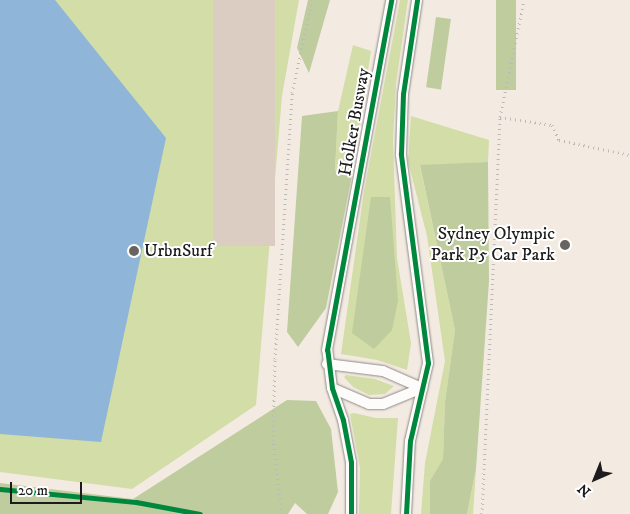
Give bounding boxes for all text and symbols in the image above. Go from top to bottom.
street label: Holker Busway [335,66,375,178]
place label: Sydney Olympic Park P5 Car Park [430,224,555,266]
marker: Sydney Olympic Park P5 Car Park [559,239,571,251]
place label: UrbnSurf [144,240,212,262]
marker: UrbnSurf [128,245,140,257]
north arrow [570,454,620,504]
scale bar [12,472,85,504]
text: N [574,479,595,500]
text: 20 m [18,481,48,500]

